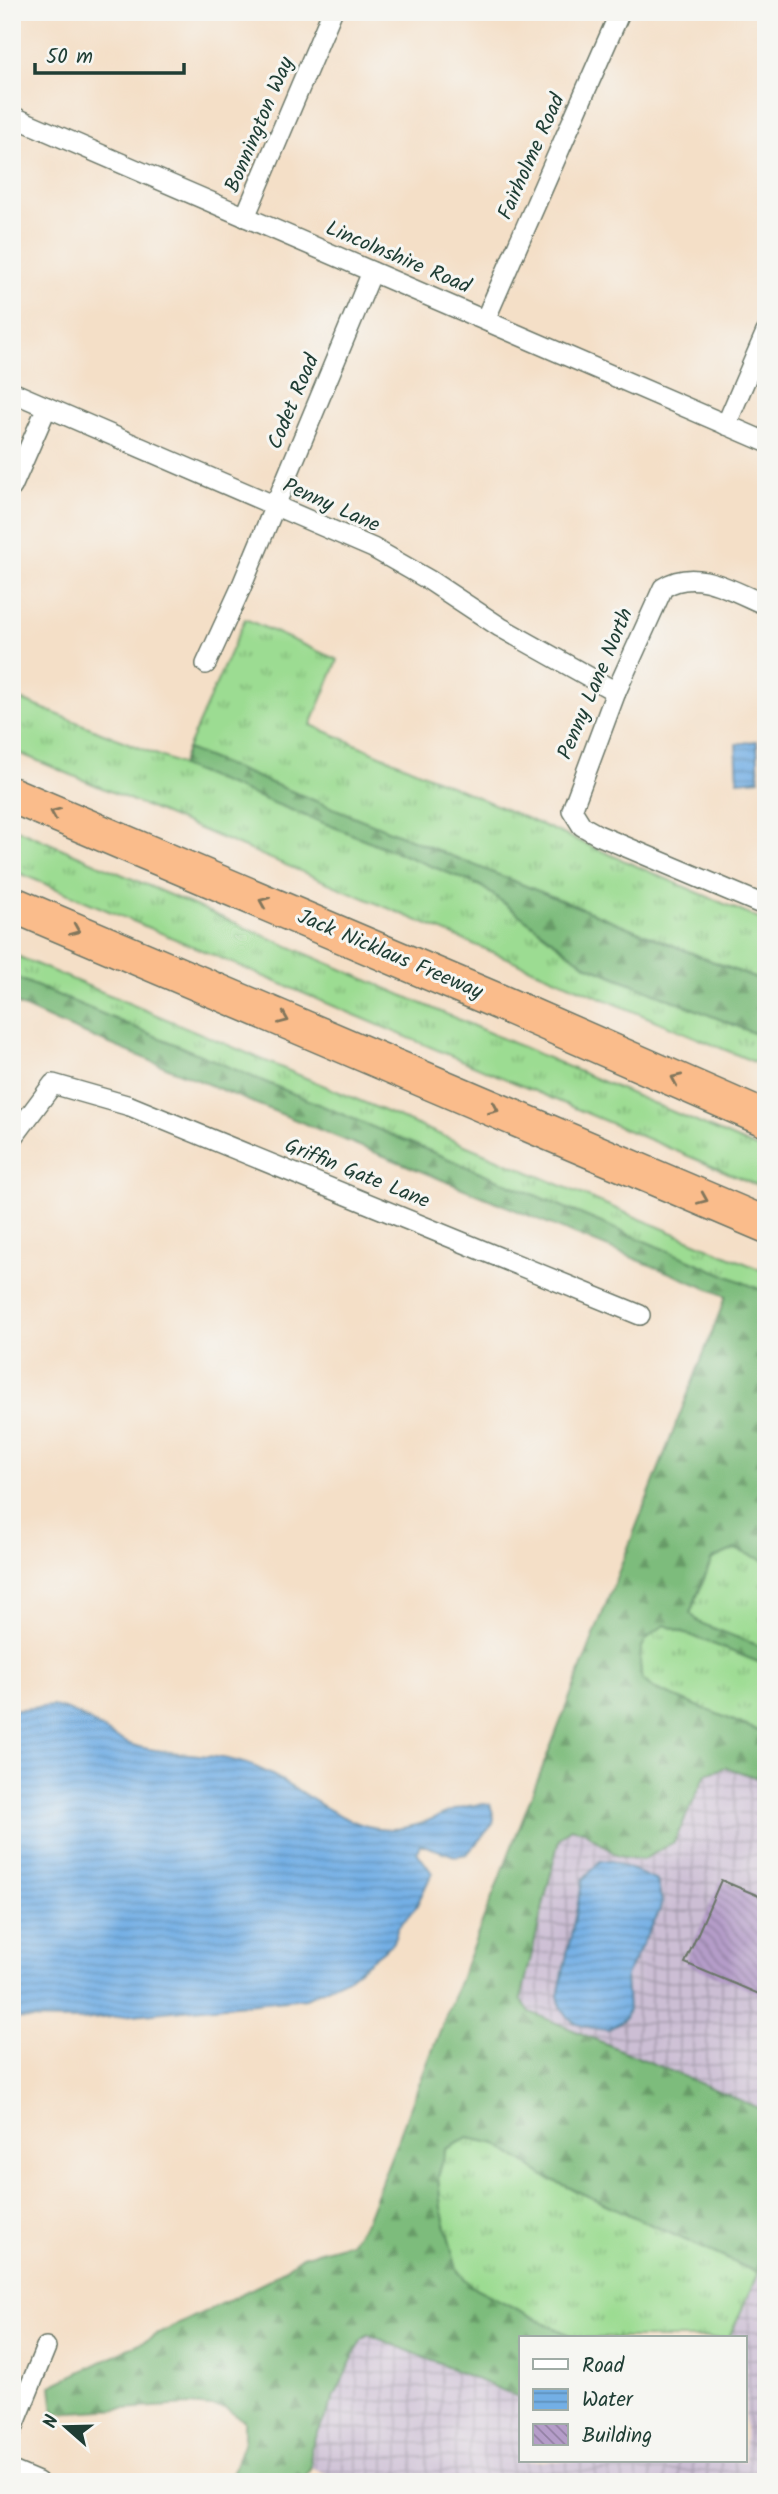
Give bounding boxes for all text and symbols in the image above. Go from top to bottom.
scale bar [35,32,184,76]
text: 50 m [46,41,93,74]
street label: Bonnington Way [217,52,304,198]
street label: Fairholme Road [489,88,575,226]
street label: Lincolnshire Road [320,213,476,304]
street label: Codet Road [259,349,329,455]
street label: Penny Lane [277,470,385,542]
street label: Penny Lane North [549,603,643,765]
one-way arrow [50,808,62,822]
one-way arrow [259,896,272,910]
street label: Jack Nicklaus Freeway [292,901,488,1009]
one-way arrow [68,922,80,936]
one-way arrow [277,1011,290,1025]
one-way arrow [671,1073,683,1087]
one-way arrow [487,1100,499,1114]
street label: Griffin Gate Lane [279,1130,435,1218]
one-way arrow [696,1190,708,1204]
legend [519,2336,746,2462]
text: Road [582,2350,625,2383]
text: Water [582,2384,634,2417]
north arrow [32,2392,102,2462]
text: N [36,2411,68,2433]
text: Building [582,2420,652,2453]

